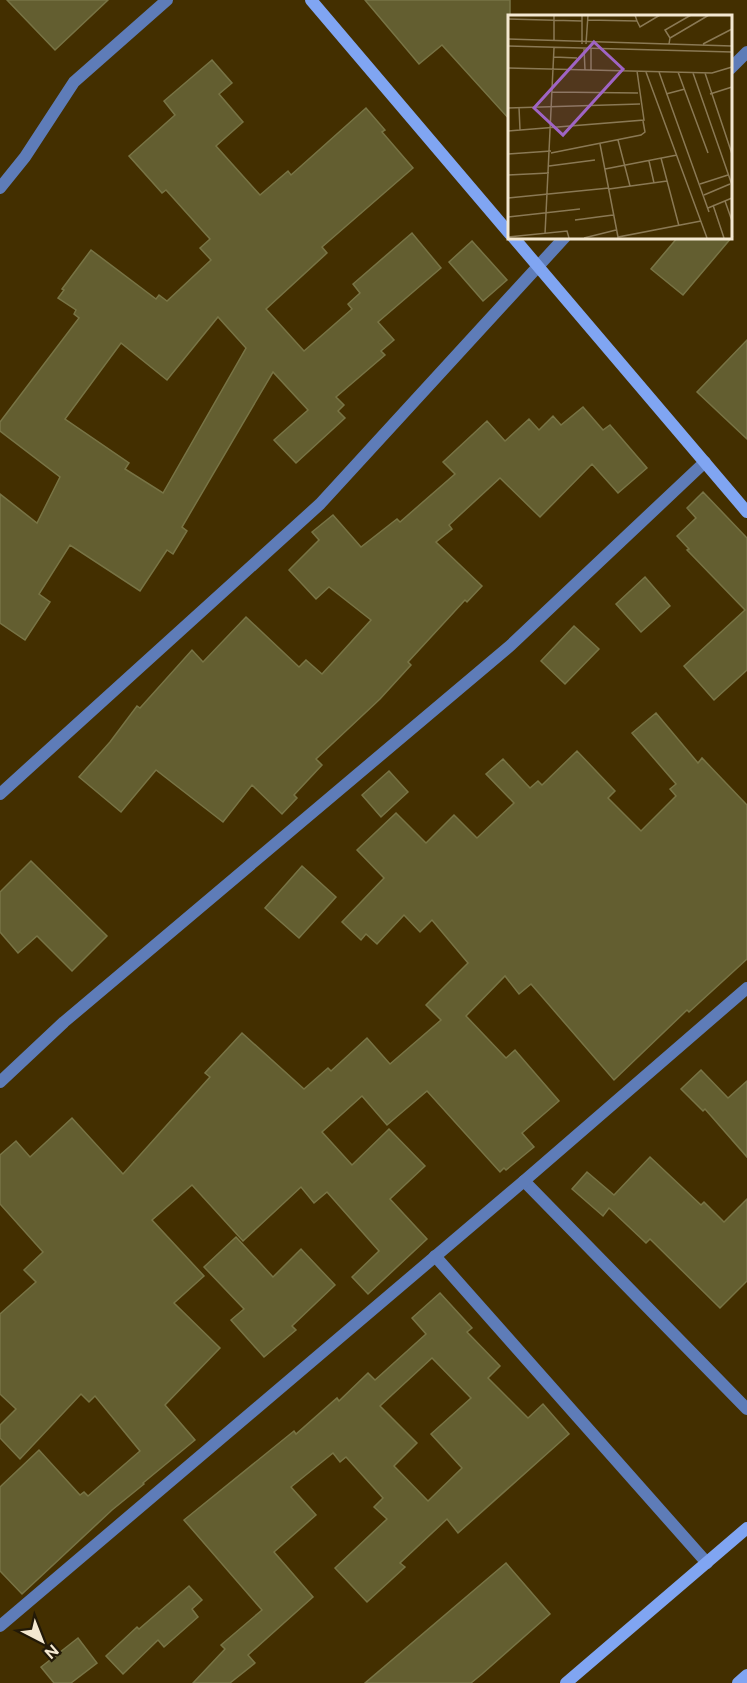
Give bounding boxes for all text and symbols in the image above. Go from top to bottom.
inset map [508,15,732,238]
north arrow [12,1611,72,1671]
text: N [41,1641,63,1663]

